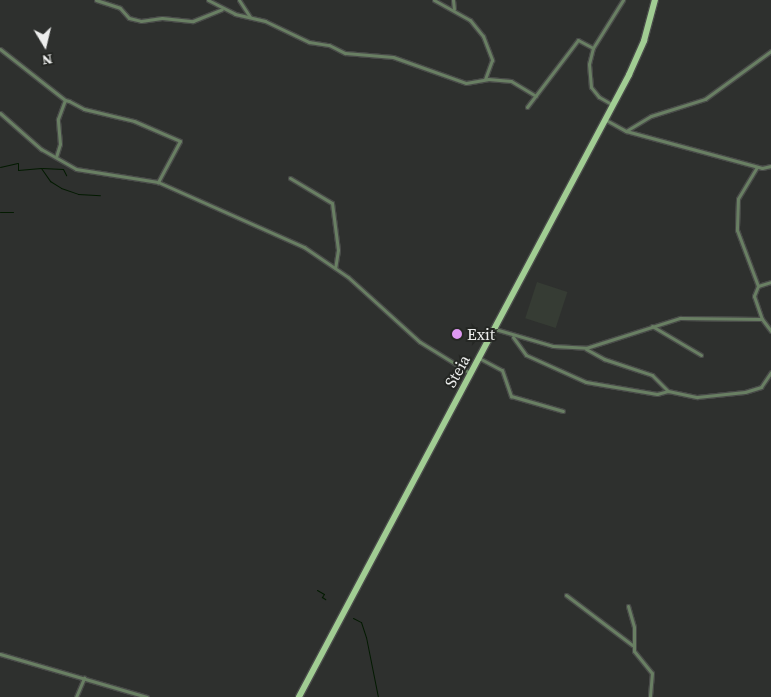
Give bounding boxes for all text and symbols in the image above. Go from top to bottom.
north arrow [20,20,70,70]
text: N [41,49,54,70]
place label: Exit [467,324,495,344]
marker: Exit [451,328,463,340]
street label: Steia [440,351,474,391]

